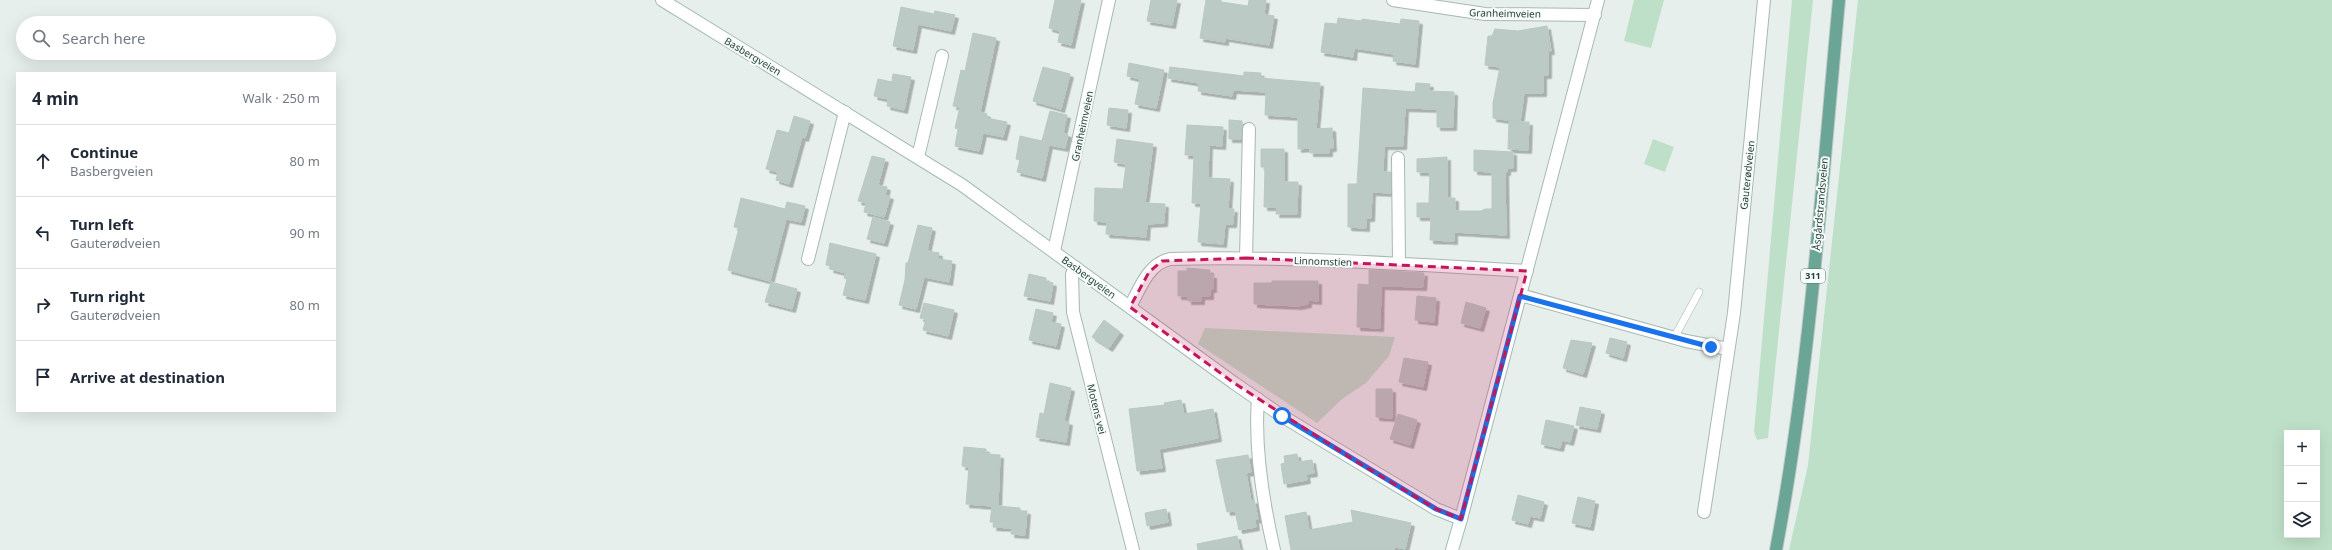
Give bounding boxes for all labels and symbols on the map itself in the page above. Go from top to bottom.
street label: Granheimveien [1469,5,1541,21]
street label: Basbergveien [722,34,784,78]
street label: Granheimveien [1068,89,1096,163]
street label: Gauterødveien [1736,140,1758,210]
street label: Åsgårdstrandsveien [1809,157,1831,251]
street label: Basbergveien [1059,253,1119,301]
street label: Linnomstien [1294,253,1352,269]
road number: 311 [1801,269,1825,283]
route end [1702,338,1720,356]
street label: Motens vei [1084,382,1110,436]
route start [1273,407,1291,425]

